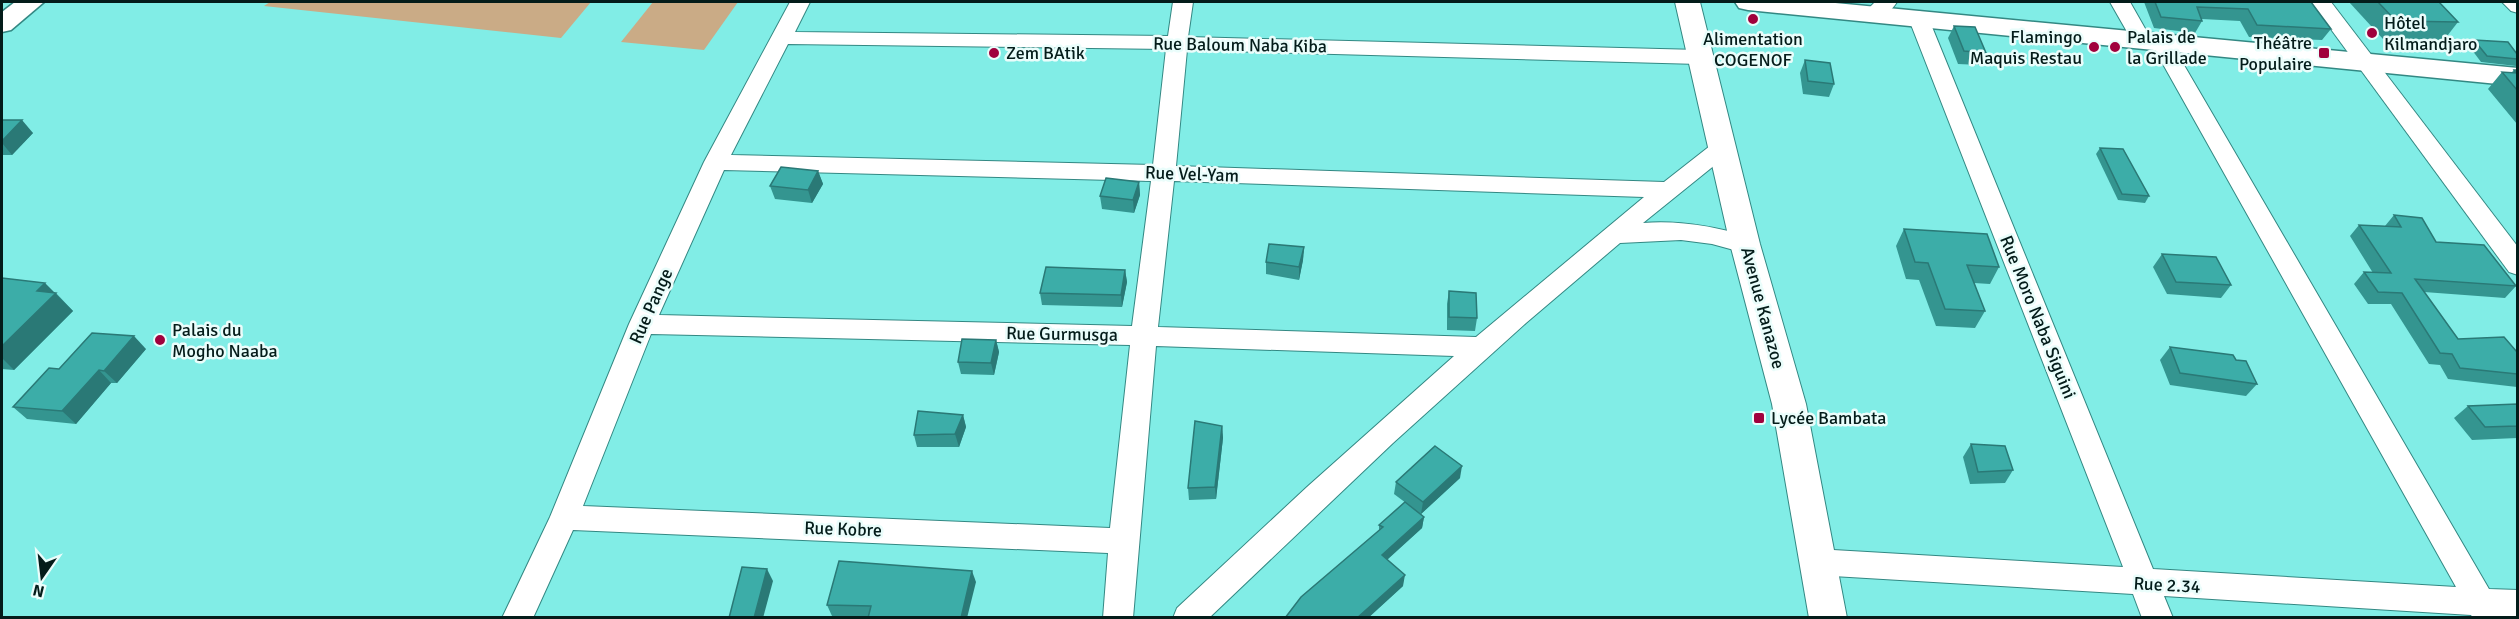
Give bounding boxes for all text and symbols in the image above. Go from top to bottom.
marker: Alimentation COGENOF [1746,12,1760,26]
place label: Hôtel Kilmandjaro [2384,12,2477,55]
place label: Flamingo Maquis Restau [1970,26,2082,69]
place label: Palais de la Grillade [2127,26,2207,69]
marker: Hôtel Kilmandjaro [2365,26,2379,40]
place label: Alimentation COGENOF [1703,28,1803,71]
street label: Rue Baloum Naba Kiba [1153,32,1327,58]
place label: Théâtre Populaire [2239,32,2312,75]
marker: Flamingo Maquis Restau [2087,40,2101,54]
marker: Palais de la Grillade [2108,40,2122,54]
place label: Zem BAtik [1006,42,1085,64]
marker: Zem BAtik [987,46,1001,60]
marker: Théâtre Populaire [2317,46,2331,60]
street label: Rue Vel-Yam [1145,161,1239,187]
street label: Rue Moro Naba Siguini [1995,232,2081,402]
street label: Avenue Kanazoe [1736,245,1790,371]
street label: Rue Pange [625,265,677,347]
place label: Palais du Mogho Naaba [172,319,278,362]
street label: Rue Gurmusga [1006,322,1118,346]
marker: Palais du Mogho Naaba [153,333,167,347]
place label: Lycée Bambata [1771,407,1886,429]
marker: Lycée Bambata [1752,411,1766,425]
street label: Rue Kobre [804,517,882,541]
north arrow [12,547,72,607]
street label: Rue 2.34 [2133,572,2201,598]
text: N [31,580,46,602]

